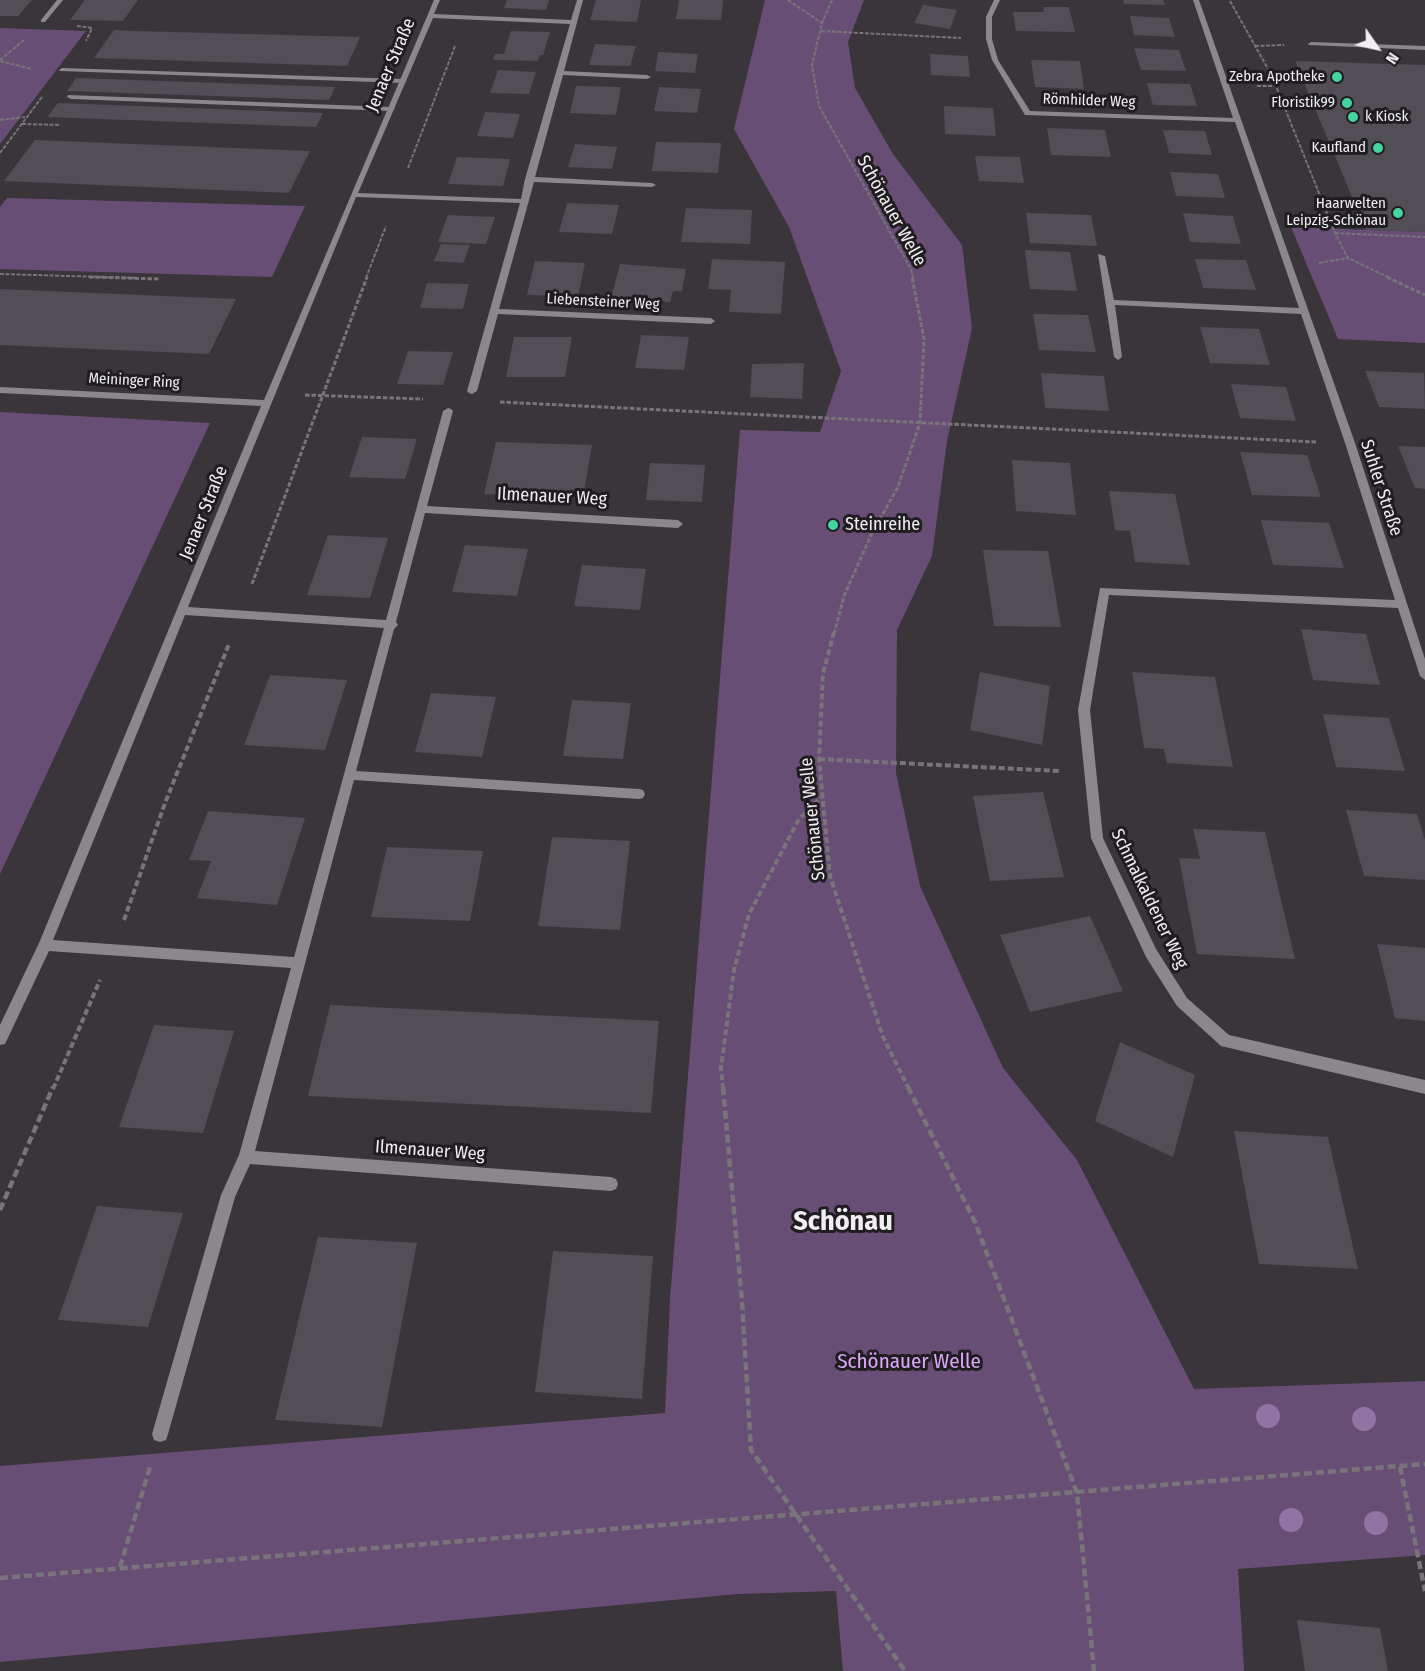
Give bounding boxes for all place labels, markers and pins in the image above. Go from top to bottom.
place label: Zebra Apotheke [1229,68,1325,86]
marker: Zebra Apotheke [1330,70,1344,84]
place label: Floristik99 [1271,94,1335,112]
marker: Floristik99 [1340,96,1354,110]
place label: k Kiosk [1365,108,1409,126]
marker: k Kiosk [1346,110,1360,124]
place label: Kaufland [1312,139,1366,157]
marker: Kaufland [1371,141,1385,155]
place label: Haarwelten Leipzig-Schönau [1286,195,1386,230]
marker: Haarwelten Leipzig-Schönau [1391,206,1405,220]
place label: Steinreihe [845,514,920,536]
marker: Steinreihe [826,518,840,532]

